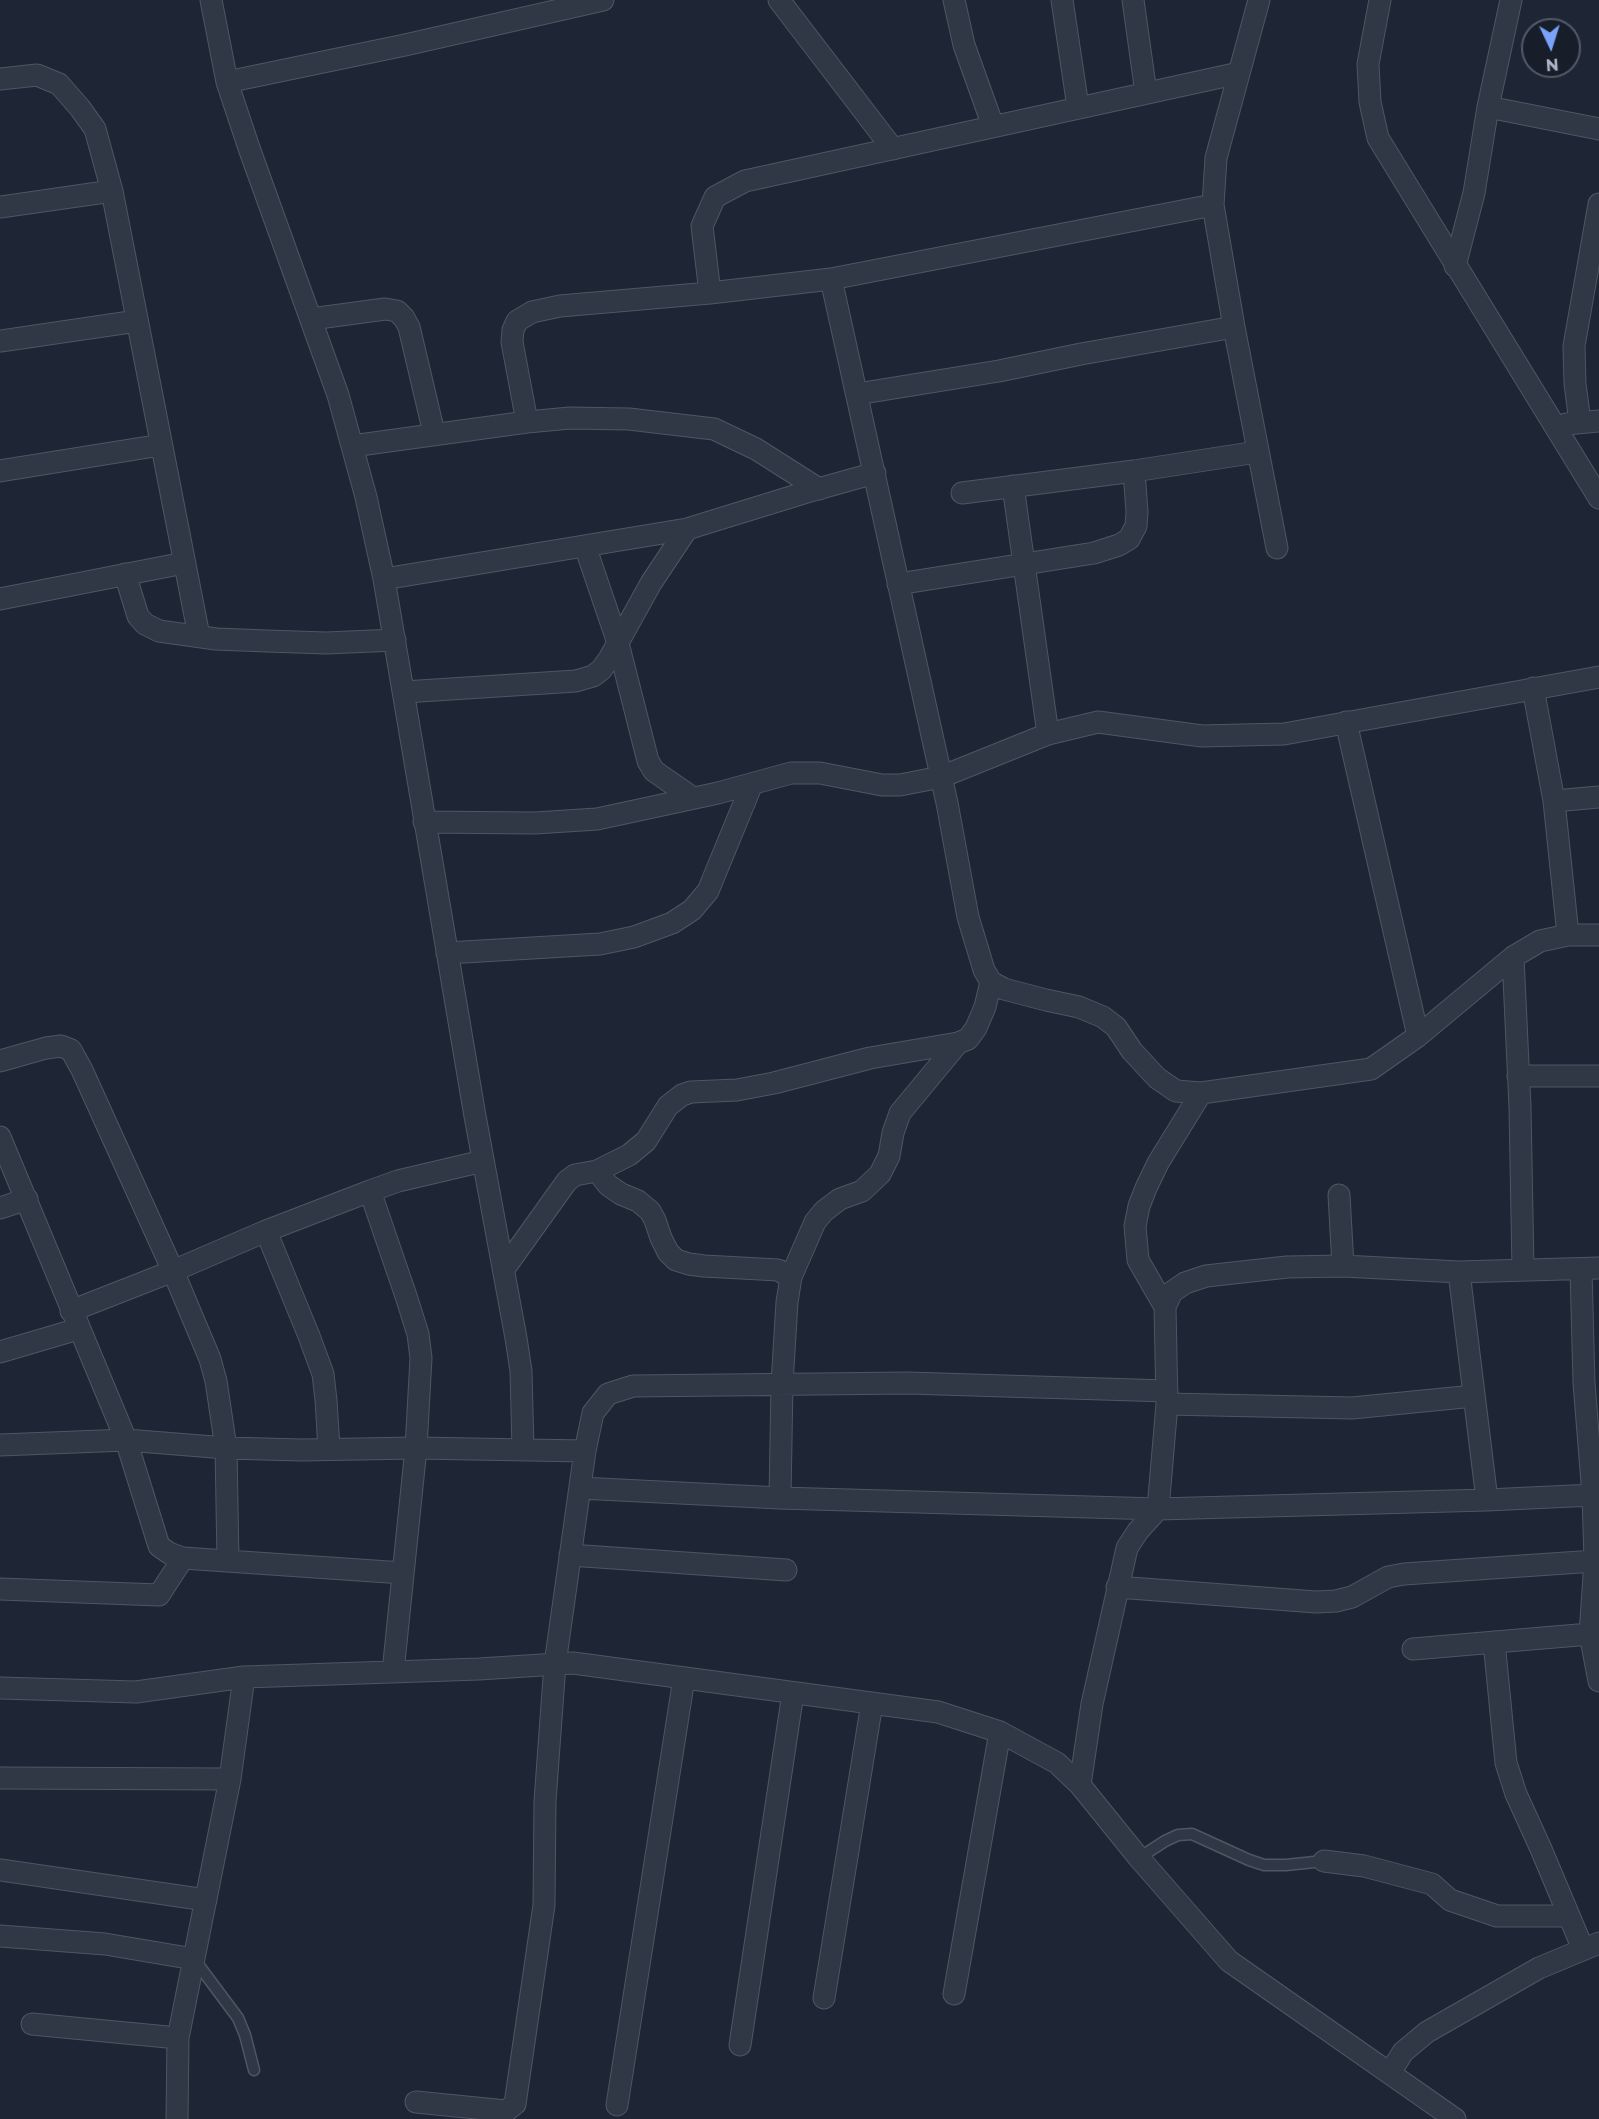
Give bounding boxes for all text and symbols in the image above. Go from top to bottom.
north arrow [1521,18,1581,78]
text: N [1545,55,1559,74]

